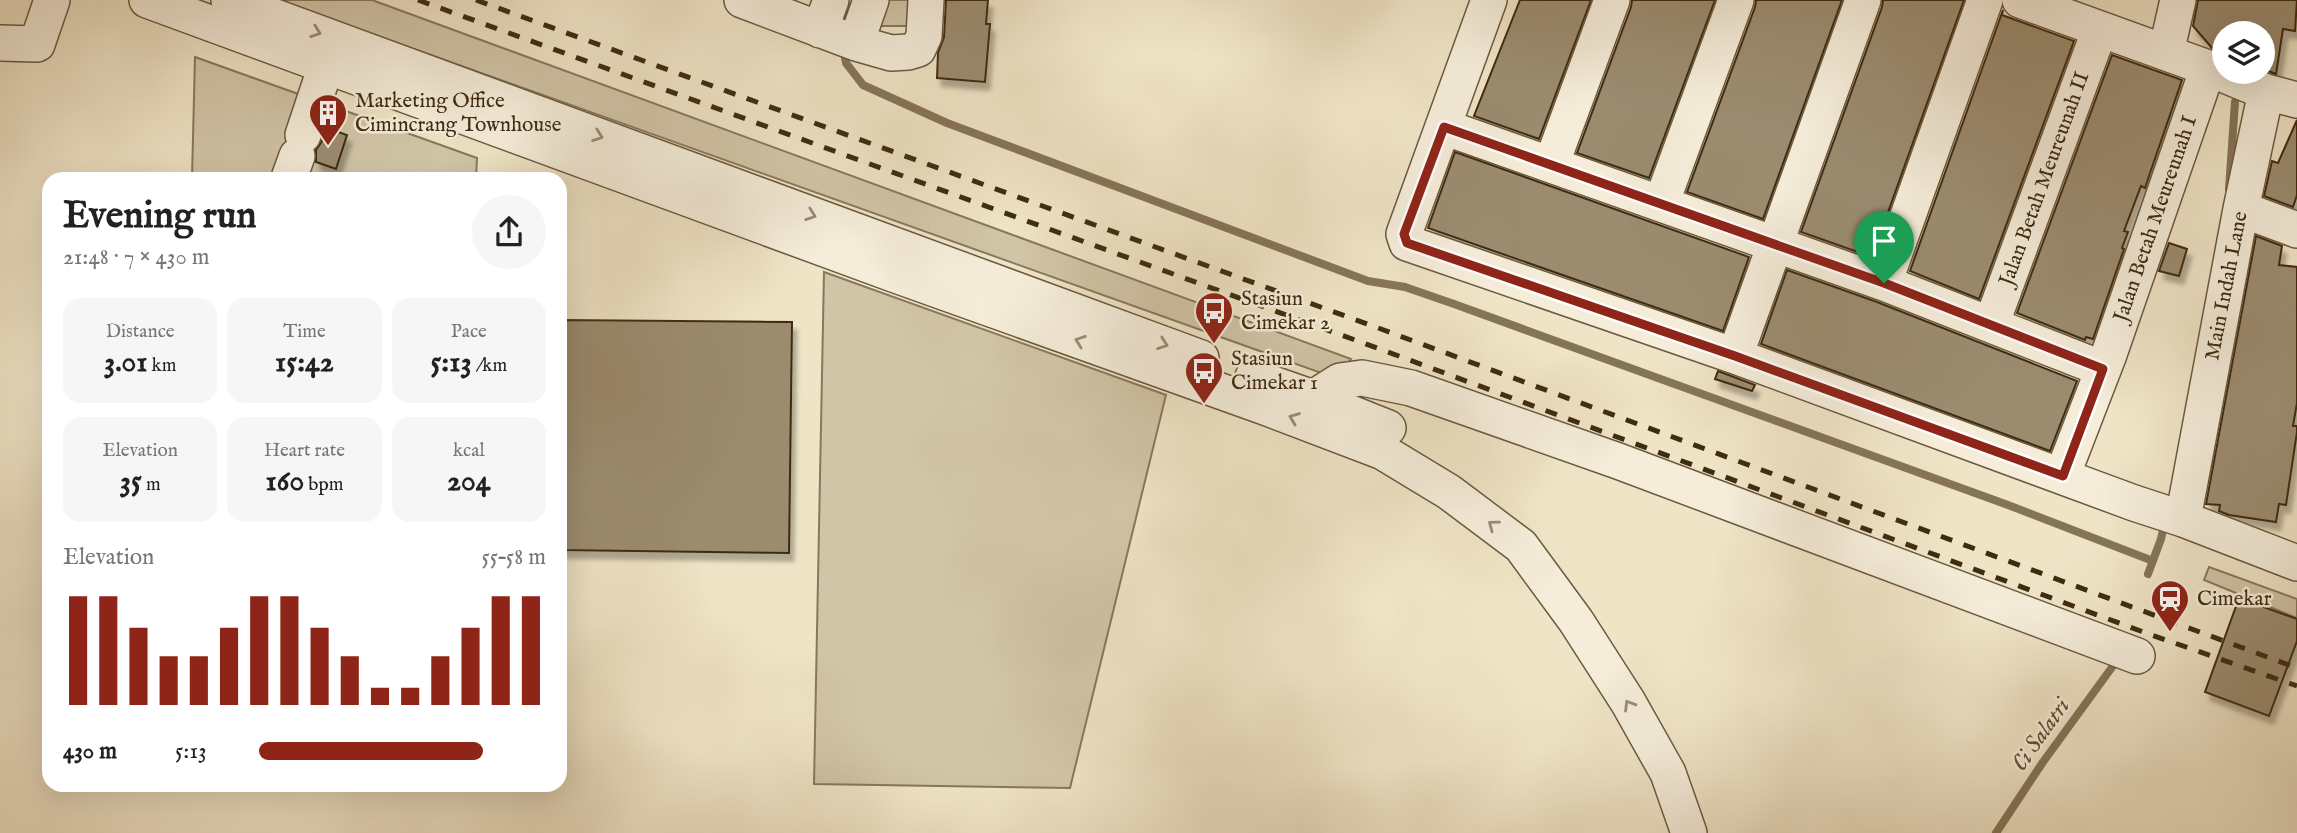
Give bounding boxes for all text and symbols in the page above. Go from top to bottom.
map controls [2212,21,2275,84]
button: layers [2212,21,2275,84]
one-way arrow [309,24,321,38]
street label: Jalan Betah Meureunah II [1993,68,2096,292]
place label: Marketing Office Cimincrang Townhouse [355,88,562,139]
building icon: Marketing Office Cimincrang Townhouse [307,92,349,147]
street label: Jalan Betah Meureunah I [2107,112,2204,328]
one-way arrow [592,128,604,142]
text: Evening run [63,193,257,241]
button: share [472,195,546,269]
one-way arrow [805,207,817,221]
street label: Main Indah Lane [2199,209,2255,363]
pin [1854,211,1914,283]
icon: arrive [1865,222,1903,260]
text: 21:48 · 7 × 430 m [63,243,210,272]
place label: Stasiun Cimekar 2 [1241,286,1330,337]
bus stop icon: Stasiun Cimekar 2 [1193,290,1235,345]
text: Distance [106,320,175,344]
text: Time [283,320,326,344]
text: Pace [451,320,487,344]
one-way arrow [1074,335,1087,349]
one-way arrow [1157,336,1169,350]
text: 3.01 [104,344,147,382]
text: 15:42 [275,344,334,382]
text: 5:13 [431,344,472,382]
place label: Stasiun Cimekar 1 [1231,346,1318,397]
bus stop icon: Stasiun Cimekar 1 [1183,350,1225,405]
text: km [147,354,176,378]
text: /km [472,354,507,378]
one-way arrow [1289,412,1301,426]
text: Elevation [102,439,178,463]
text: Heart rate [264,439,345,463]
text: kcal [453,439,485,463]
text: 35 [120,463,142,501]
text: 160 [266,463,304,501]
text: 204 [447,463,491,501]
text: m [142,473,161,497]
text: bpm [304,473,343,497]
one-way arrow [1488,521,1501,534]
text: Elevation [63,543,154,572]
text: 55–58 m [482,543,546,572]
station icon: Cimekar [2149,578,2191,633]
place label: Cimekar [2197,586,2272,613]
water label: Ci Salatri [2006,692,2077,777]
one-way arrow [1624,700,1637,713]
text: 430 m [63,737,117,766]
text: 5:13 [175,737,207,766]

